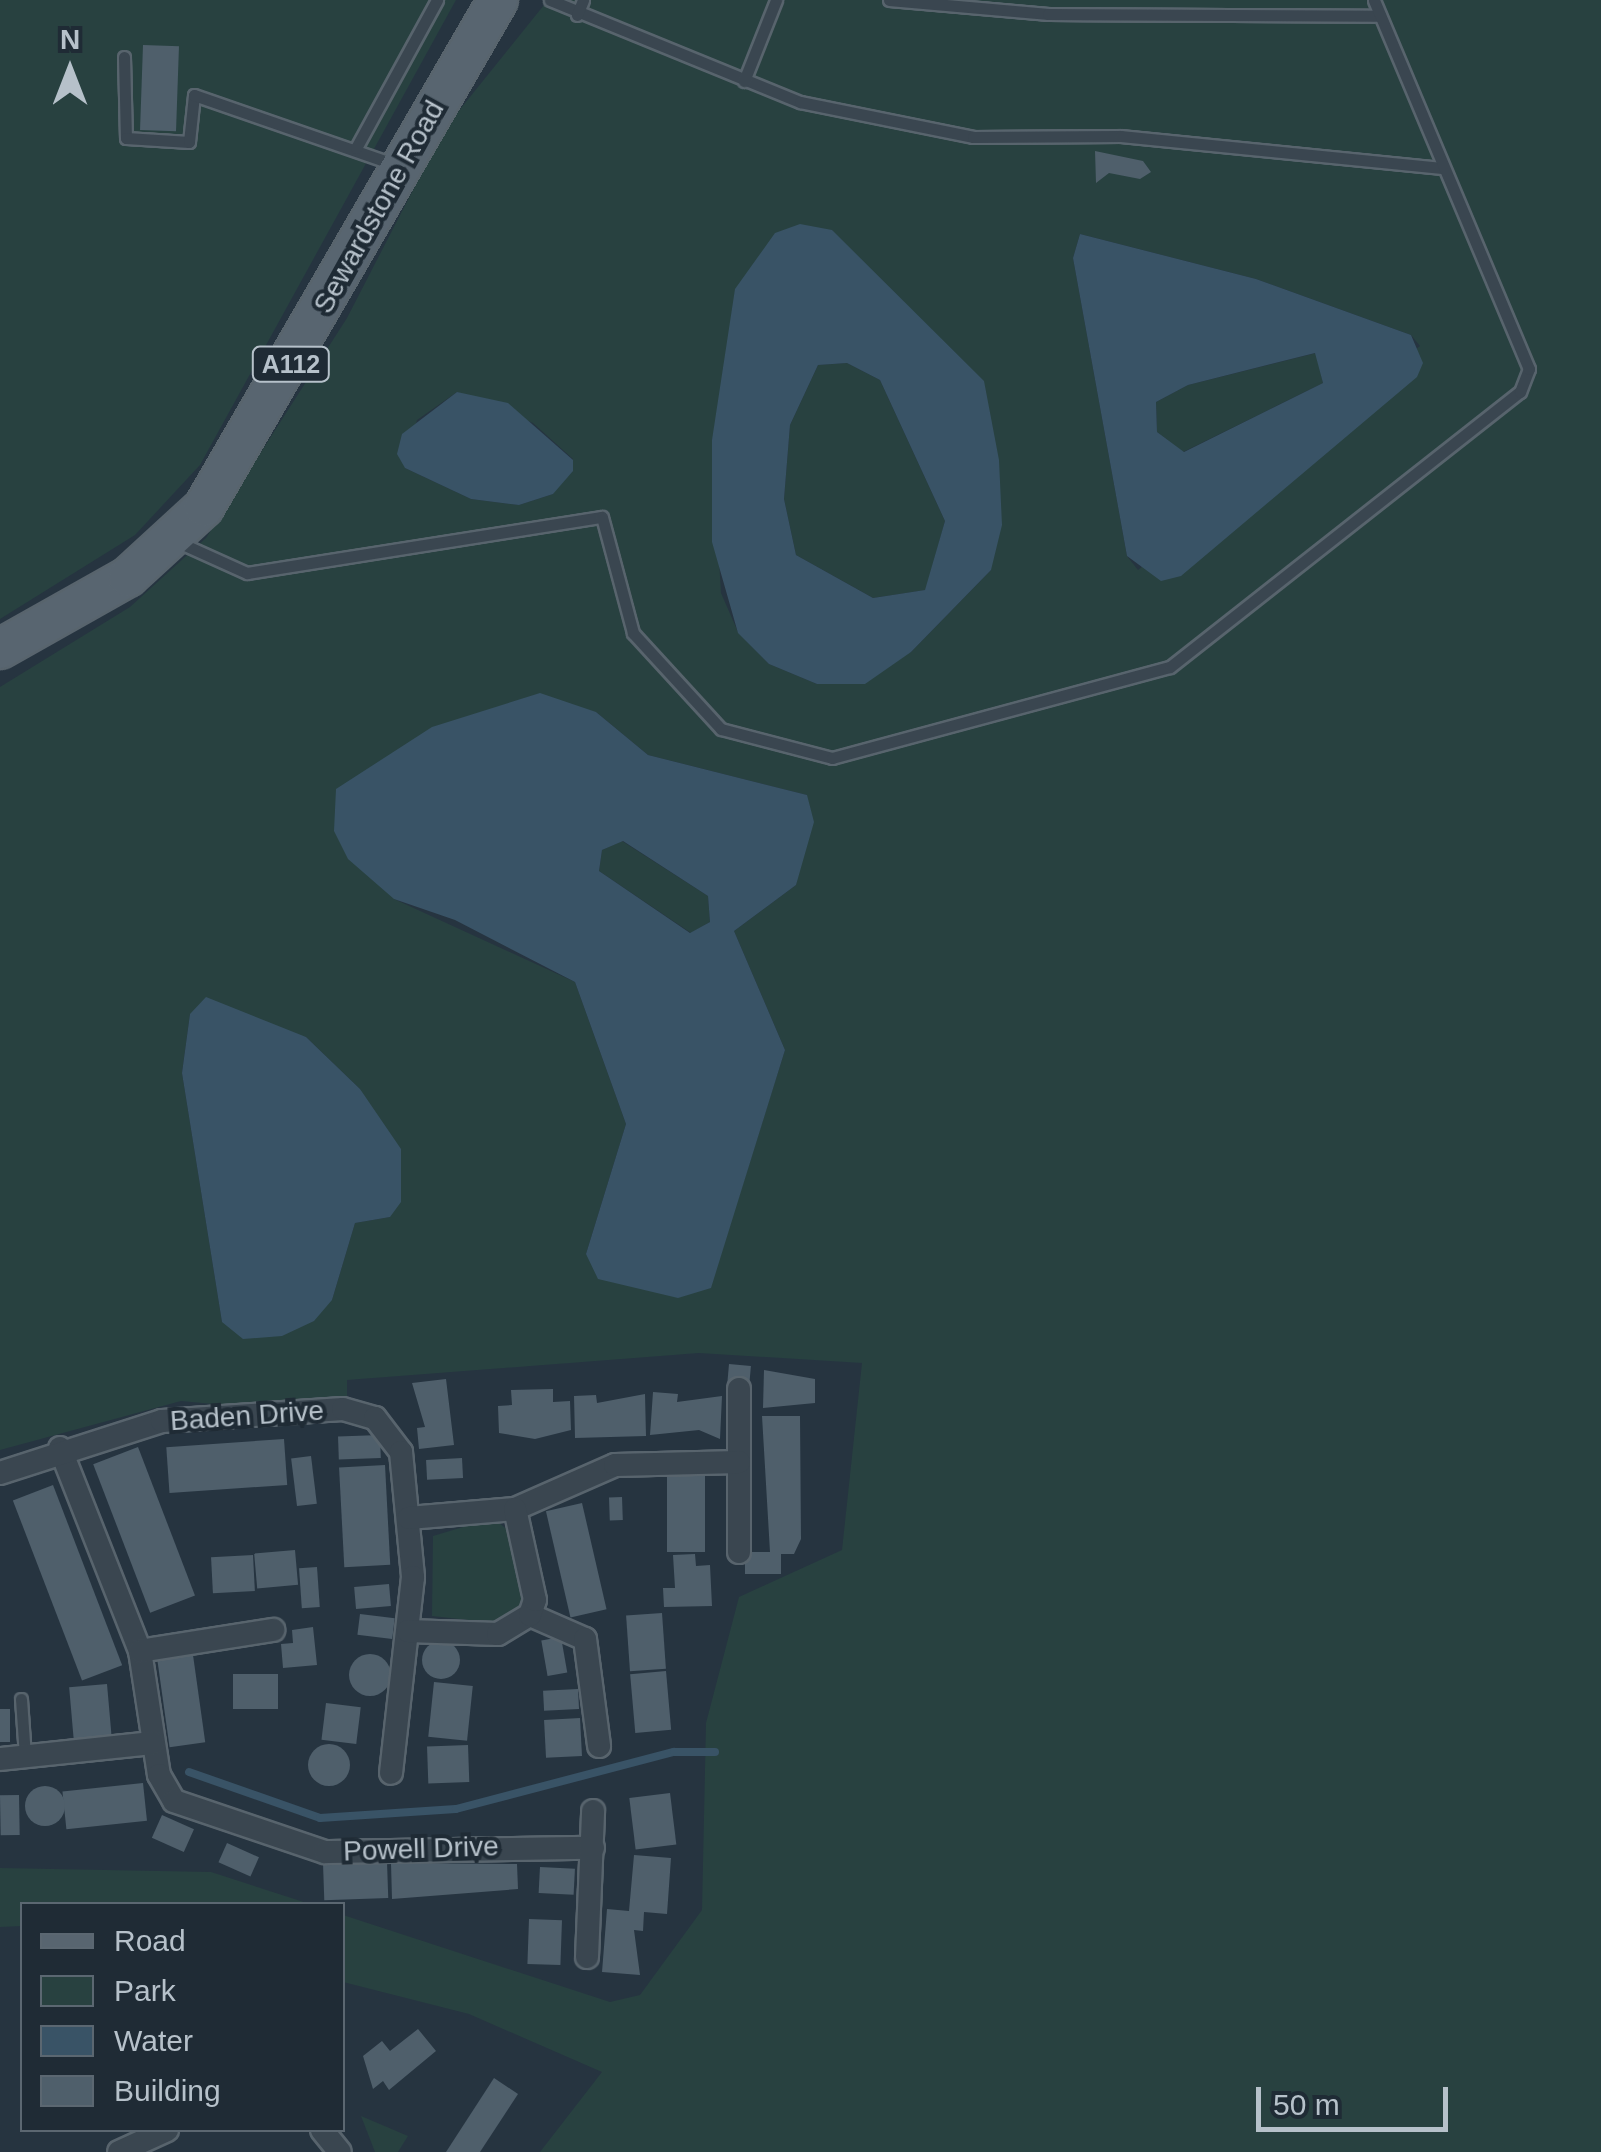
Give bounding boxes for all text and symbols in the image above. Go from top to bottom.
north arrow [20,20,120,120]
text: N [60,24,80,55]
street label: Sewardstone Road [307,95,451,319]
road number: A112 [251,344,331,384]
street label: Baden Drive [169,1394,325,1438]
street label: Powell Drive [343,1829,499,1869]
legend [20,1902,345,2132]
text: Road [114,1924,186,1957]
text: Park [114,1974,176,2007]
text: Water [114,2024,193,2057]
scale bar [1261,2067,1454,2129]
text: Building [114,2074,221,2107]
text: 50 m [1273,2088,1340,2121]

